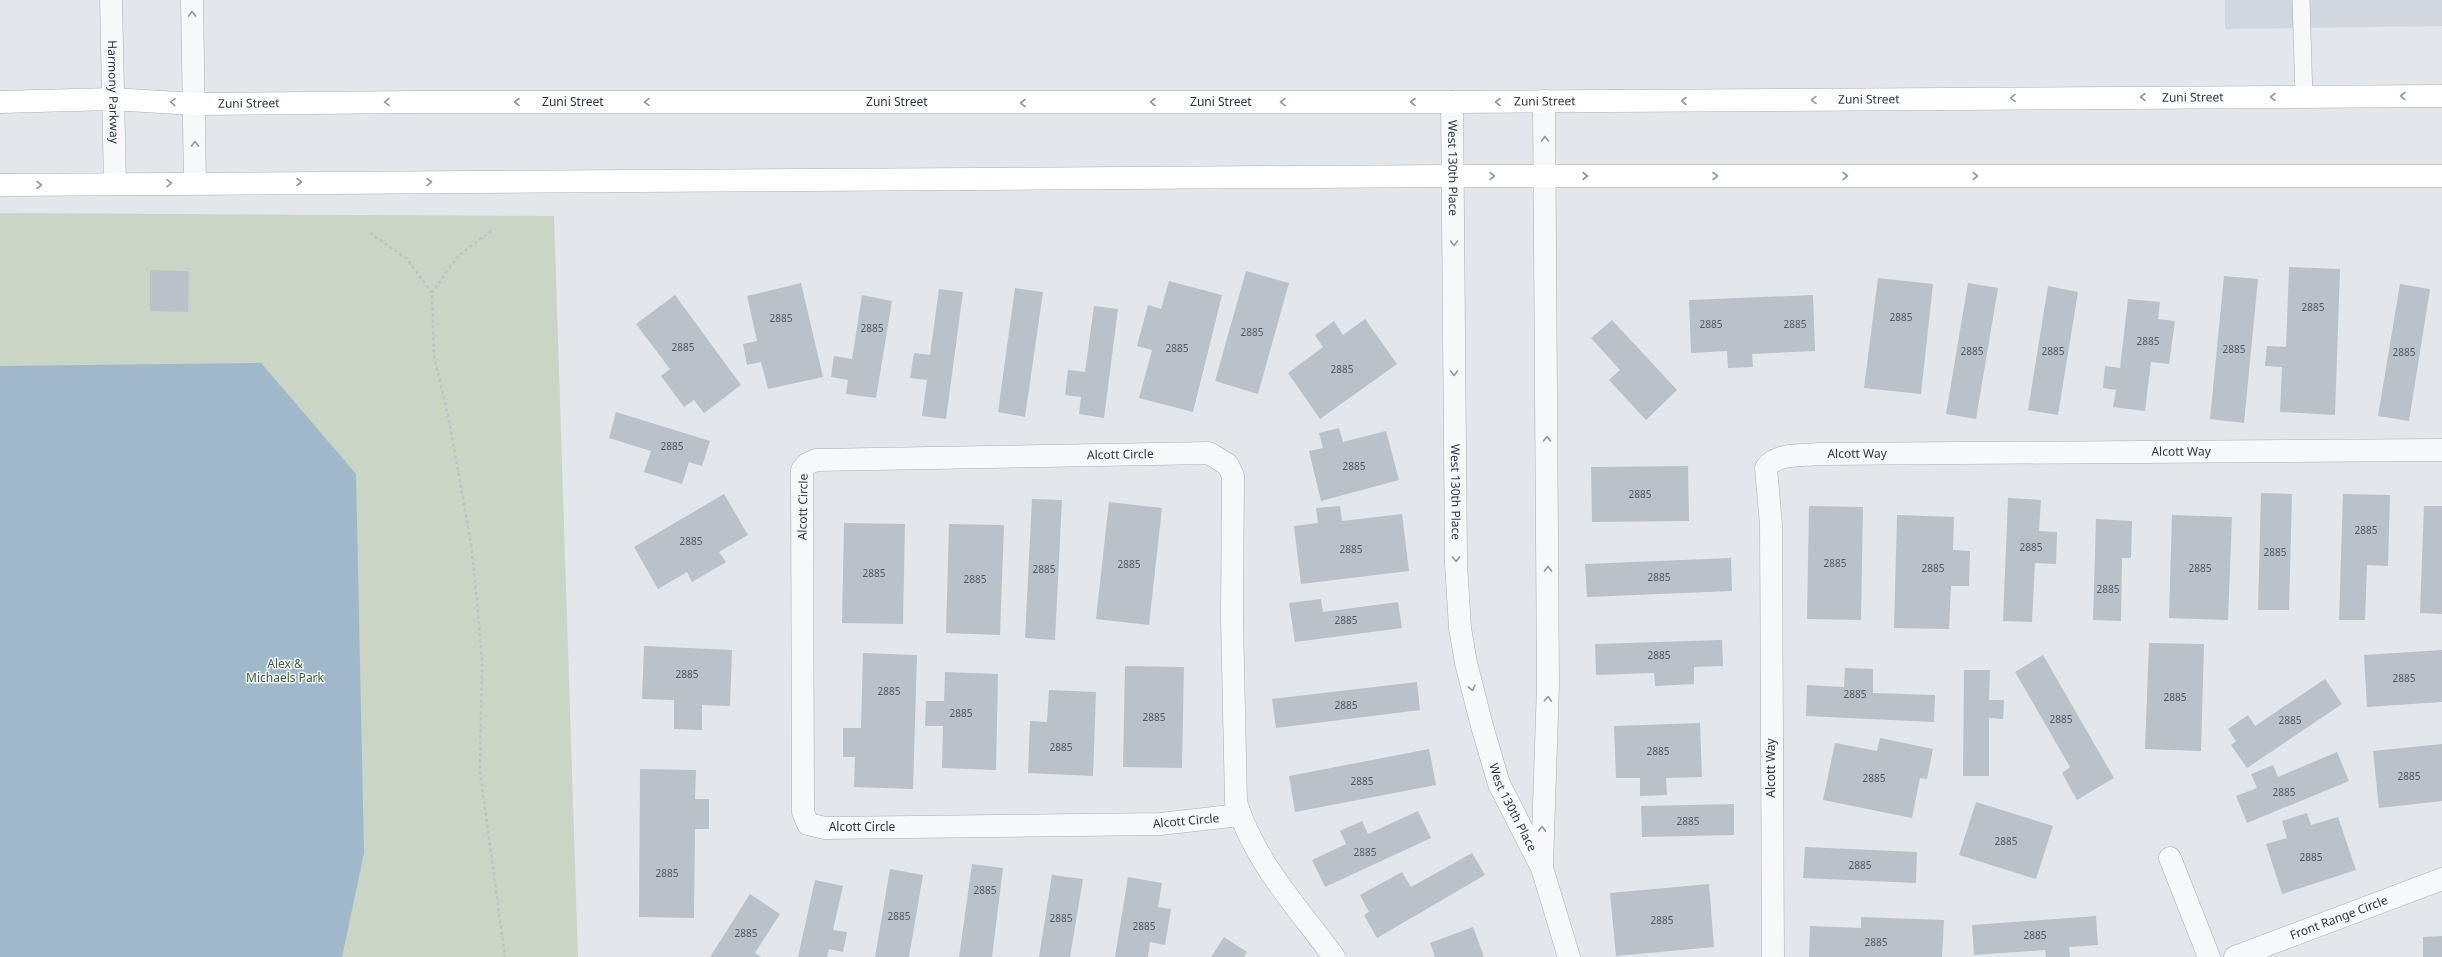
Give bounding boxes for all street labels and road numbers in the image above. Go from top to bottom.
street label: Harmony Parkway [104,40,123,145]
street label: Zuni Street [2162,88,2224,106]
street label: Zuni Street [1838,90,1900,108]
street label: Zuni Street [1514,92,1576,110]
street label: Zuni Street [542,93,604,110]
street label: Zuni Street [866,93,928,110]
street label: Zuni Street [1190,93,1252,110]
street label: Zuni Street [218,94,280,112]
street label: West 130th Place [1444,120,1462,216]
street label: Alcott Way [2151,442,2212,460]
street label: West 130th Place [1447,444,1465,540]
street label: Alcott Circle [1087,445,1154,463]
street label: Alcott Way [1827,445,1888,462]
street label: Alcott Circle [793,473,812,540]
street label: Alcott Way [1762,737,1779,798]
street label: West 130th Place [1485,761,1541,855]
street label: Alcott Circle [1152,809,1220,832]
street label: Alcott Circle [829,818,896,835]
street label: Front Range Circle [2287,891,2390,944]

